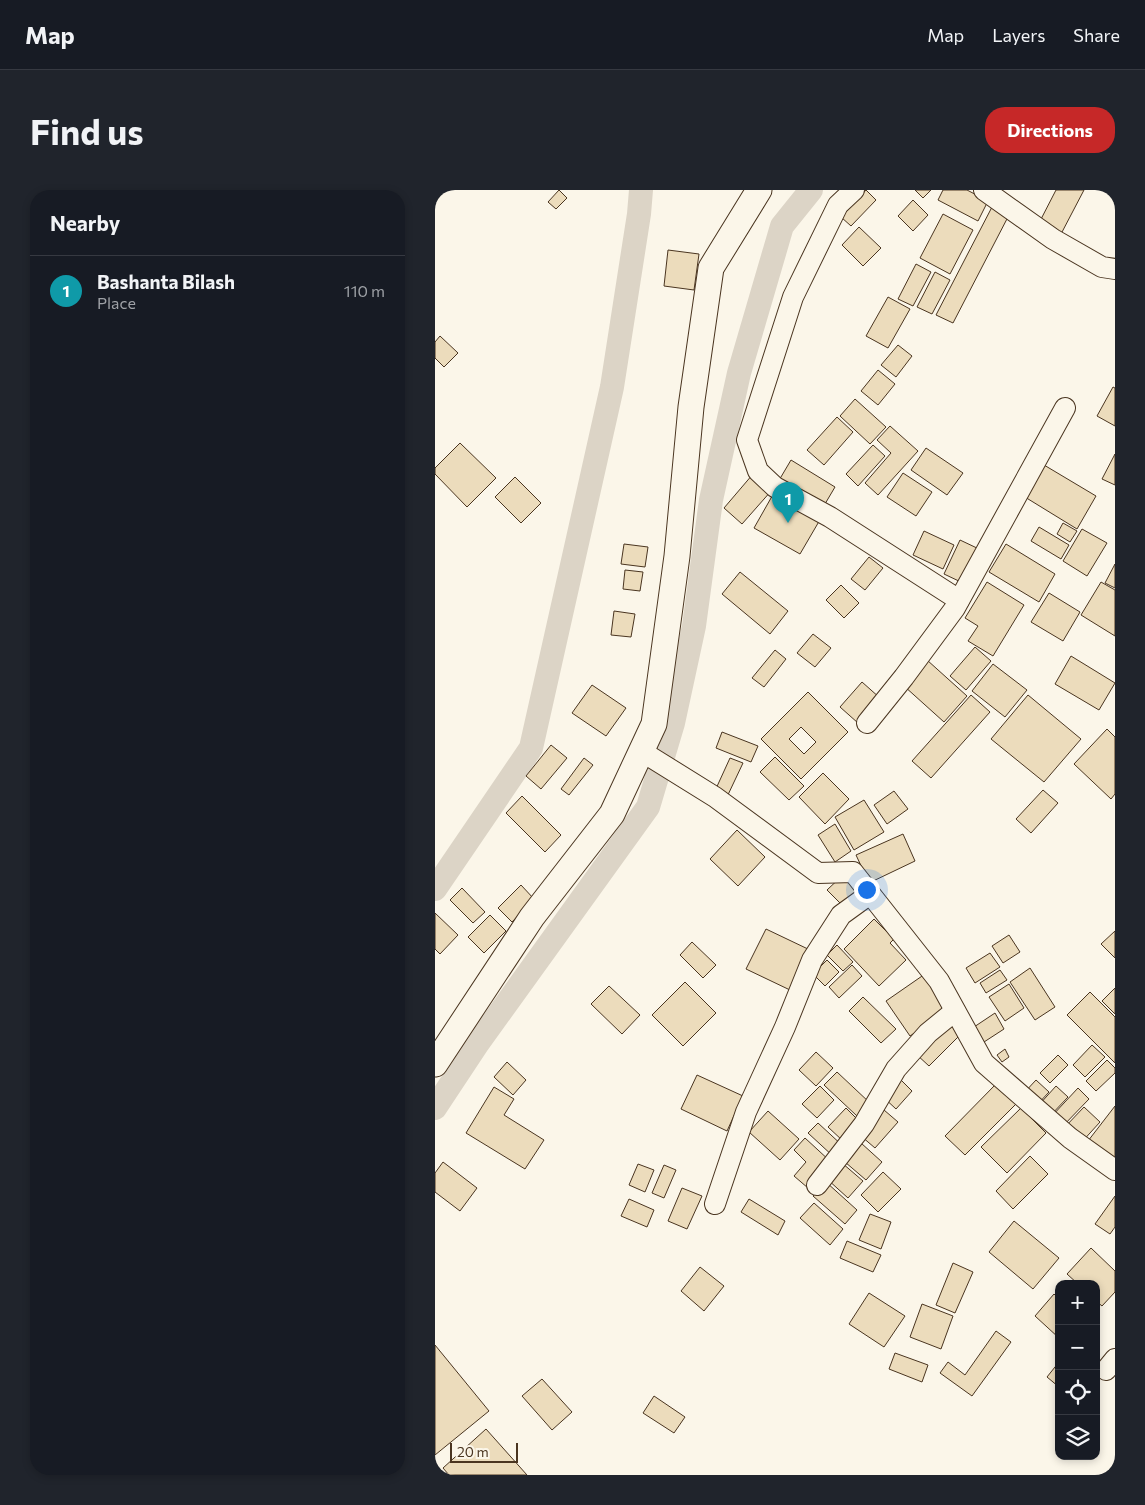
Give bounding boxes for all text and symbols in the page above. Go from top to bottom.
text: Map [25,20,75,49]
text: Map [927,24,964,46]
text: Layers [992,24,1045,46]
text: Share [1073,24,1120,46]
button: Directions [985,107,1115,153]
text: Find us [30,109,144,152]
text: Nearby [50,210,120,235]
text: Bashanta Bilash [97,270,235,293]
text: 1 [62,281,70,300]
text: 110 m [344,281,385,300]
text: Place [97,293,136,312]
pin: 1 [772,482,804,523]
your location [854,877,880,903]
map controls [1055,1280,1100,1460]
button: + [1055,1280,1100,1325]
button: − [1055,1325,1100,1370]
button: locate [1055,1370,1100,1415]
button: layers [1055,1415,1100,1460]
scale bar [450,1440,517,1463]
text: 20 m [457,1443,489,1460]

